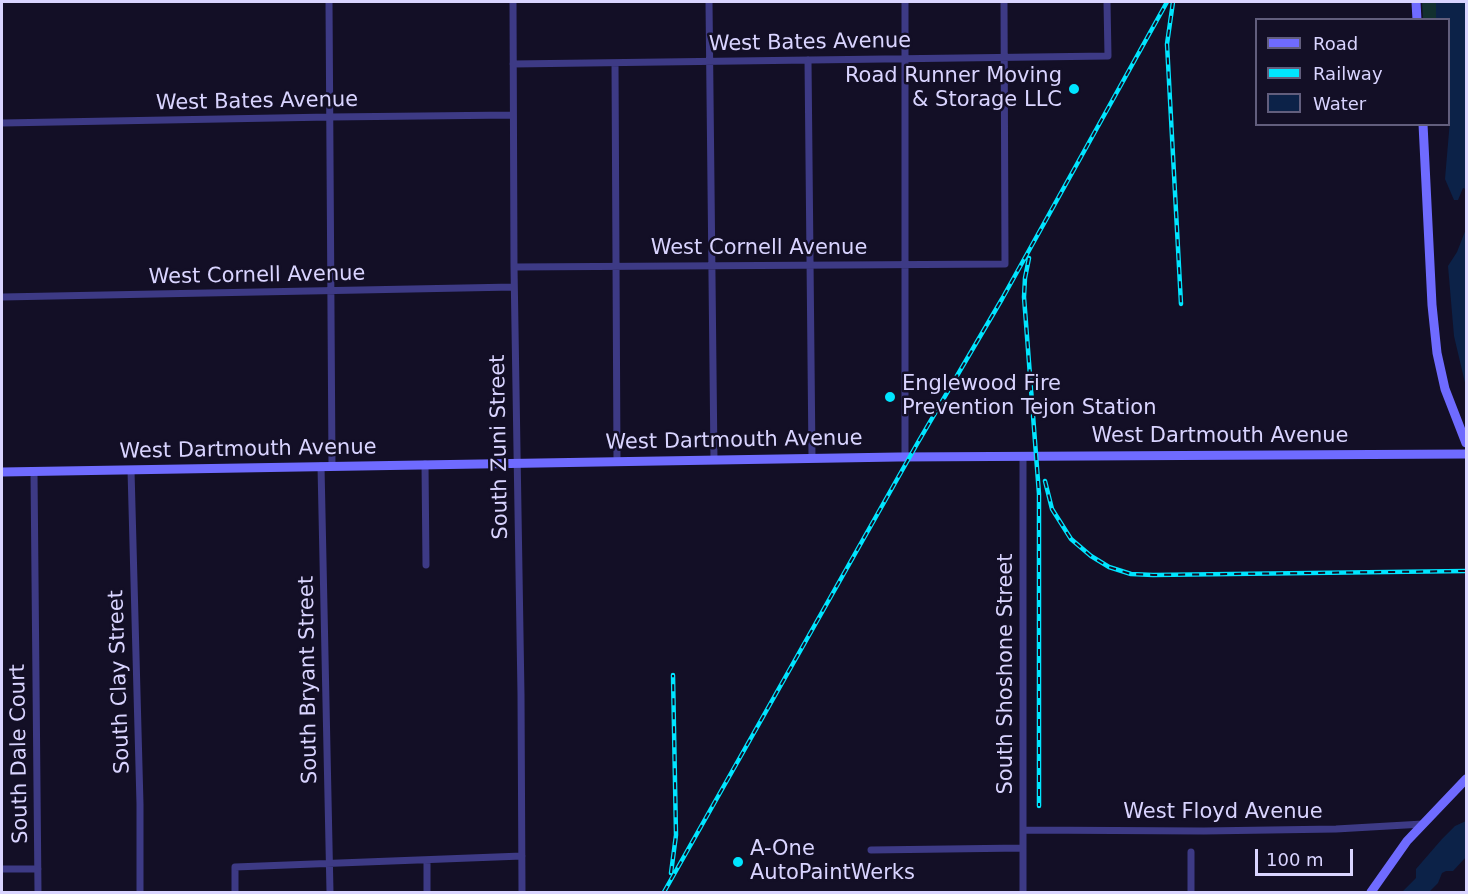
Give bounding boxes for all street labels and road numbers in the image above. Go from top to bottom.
street label: West Bates Avenue [709,29,911,57]
street label: West Bates Avenue [156,88,358,116]
street label: West Cornell Avenue [651,236,867,262]
street label: West Cornell Avenue [148,262,366,290]
street label: South Zuni Street [486,354,514,540]
street label: West Dartmouth Avenue [1091,424,1349,450]
street label: West Dartmouth Avenue [605,426,863,456]
street label: West Dartmouth Avenue [119,435,377,465]
street label: South Shoshone Street [994,553,1020,795]
street label: South Bryant Street [295,576,323,784]
street label: South Clay Street [104,590,136,774]
street label: South Dale Court [6,664,34,844]
street label: West Floyd Avenue [1123,800,1323,826]

